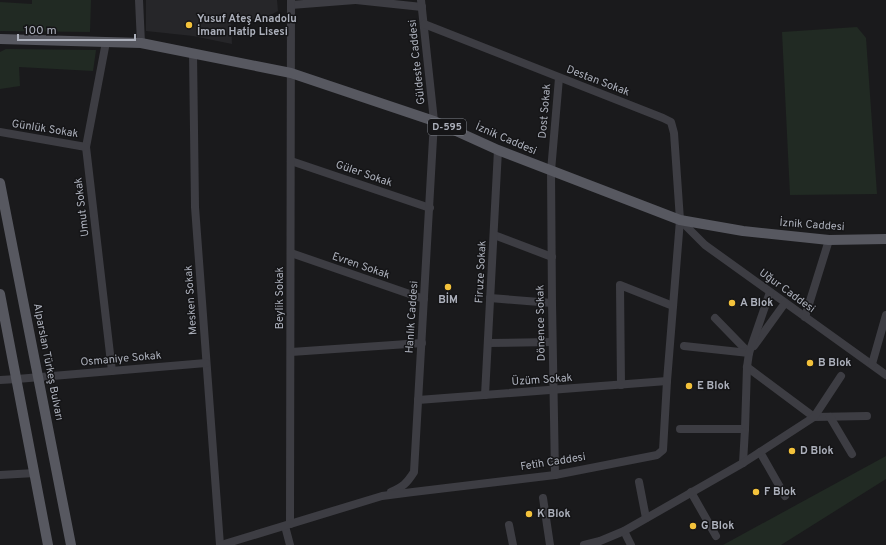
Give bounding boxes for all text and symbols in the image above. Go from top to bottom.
place label: Yusuf Ateş Anadolu İmam Hatip Lisesi [197,12,297,39]
scale bar [18,16,135,42]
street label: Güldeste Caddesi [406,19,428,105]
marker: Yusuf Ateş Anadolu İmam Hatip Lisesi [184,20,194,30]
text: 100 m [24,23,57,39]
street label: Destan Sokak [564,63,632,100]
street label: Dost Sokak [536,83,554,139]
street label: Günlük Sokak [11,117,79,141]
road number: D-595 [428,119,466,135]
street label: İznik Caddesi [473,119,539,158]
street label: Güler Sokak [334,158,394,190]
street label: Umut Sokak [71,176,93,237]
street label: İznik Caddesi [779,215,845,234]
street label: Firuze Sokak [472,240,490,304]
street label: Evren Sokak [330,250,392,282]
street label: Mesken Sokak [182,265,200,335]
street label: Uğur Caddesi [756,266,818,316]
street label: Beylik Sokak [273,267,287,329]
street label: Hanlık Caddesi [402,280,422,354]
marker: BİM [443,282,453,292]
street label: Dönence Sokak [533,285,549,361]
place label: BİM [438,292,458,307]
place label: A Blok [740,296,773,310]
marker: A Blok [727,298,737,308]
street label: Alparslan Türkeş Bulvarı [30,302,66,422]
street label: Osmaniye Sokak [80,348,162,370]
place label: B Blok [818,356,852,370]
marker: B Blok [805,358,815,368]
street label: Üzüm Sokak [511,370,573,389]
place label: E Blok [697,379,730,393]
marker: E Blok [684,381,694,391]
place label: D Blok [800,444,834,458]
marker: D Blok [787,446,797,456]
street label: Fetih Caddesi [519,450,587,474]
place label: F Blok [764,485,796,499]
marker: F Blok [751,487,761,497]
place label: K Blok [537,507,571,521]
marker: K Blok [524,509,534,519]
place label: G Blok [701,519,734,533]
marker: G Blok [688,521,698,531]

